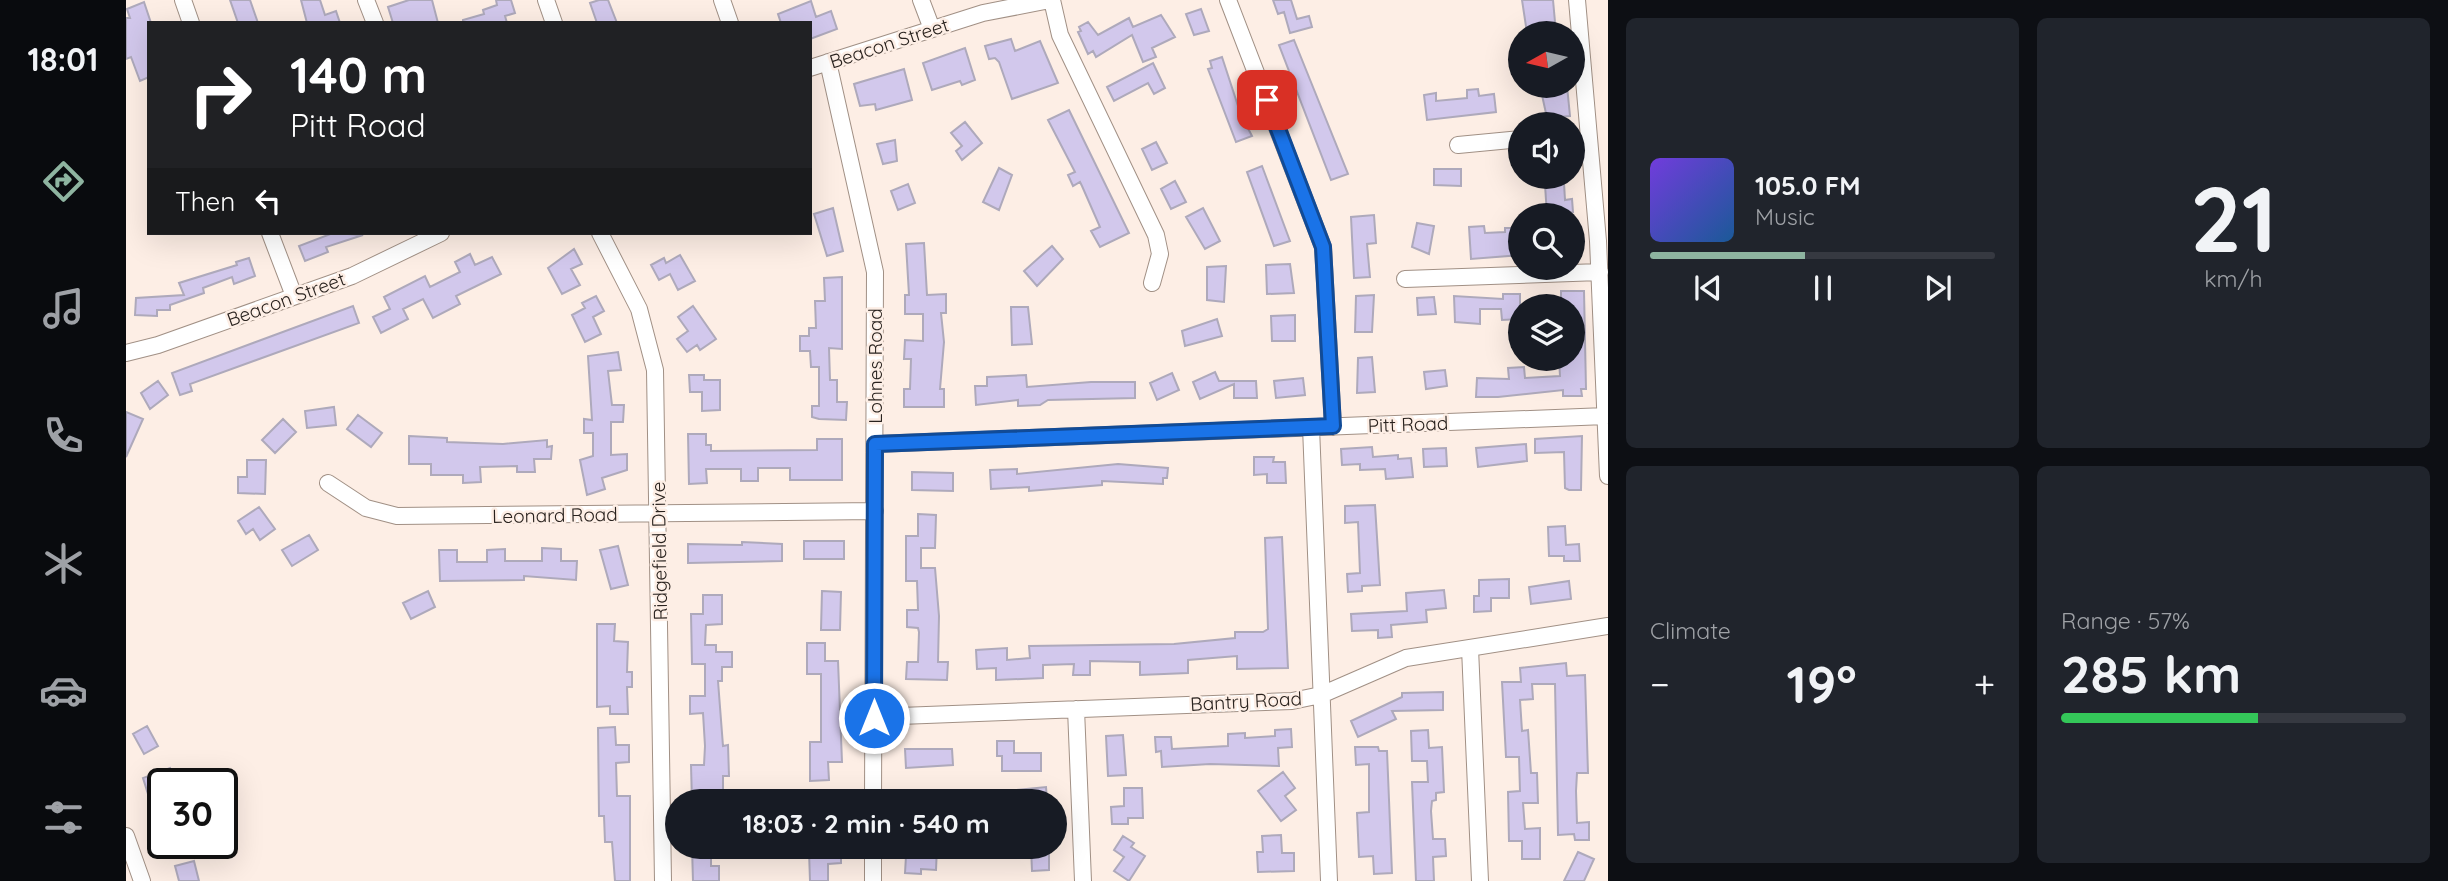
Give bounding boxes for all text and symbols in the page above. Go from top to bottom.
street label: Beacon Street [826,12,952,74]
north arrow [1508,21,1586,98]
map controls [1508,21,1585,371]
text: 18:01 [28,39,98,79]
text: 140 m [290,44,427,105]
icon: right [175,49,266,140]
pin [1237,70,1297,130]
icon: arrive [1248,81,1286,119]
text: Pitt Road [290,105,426,145]
button: sound [1508,112,1585,189]
icon: directions [39,157,88,206]
text: 21 [2190,161,2277,275]
text: 105.0 FM [1755,169,1861,202]
icon: left [249,182,287,220]
text: Then [175,185,235,218]
text: Music [1755,202,1815,231]
button: search [1508,203,1585,280]
text: km/h [2204,264,2263,293]
street label: Beacon Street [224,267,348,331]
icon: previous [1689,269,1727,307]
icon: pause [1804,269,1842,307]
icon: next [1919,269,1957,307]
icon: music [39,284,88,333]
button: layers [1508,294,1585,371]
street label: Lohnes Road [863,308,887,424]
icon: phone [39,411,88,460]
street label: Pitt Road [1367,411,1449,437]
street label: Ridgefield Drive [646,481,672,621]
street label: Leonard Road [492,502,618,528]
icon: climate [39,539,88,588]
text: Range · 57% [2061,606,2190,635]
text: Climate [1650,616,1731,645]
text: 285 km [2061,641,2241,706]
text: 19° [1787,651,1857,716]
text: − [1650,660,1670,708]
text: + [1974,660,1995,708]
icon: car [39,666,88,715]
position arrow [837,681,911,755]
street label: Bantry Road [1190,686,1302,716]
speed limit sign: 30 [147,768,238,859]
icon: filters [39,793,88,842]
text: 18:03 · 2 min · 540 m [742,807,990,840]

